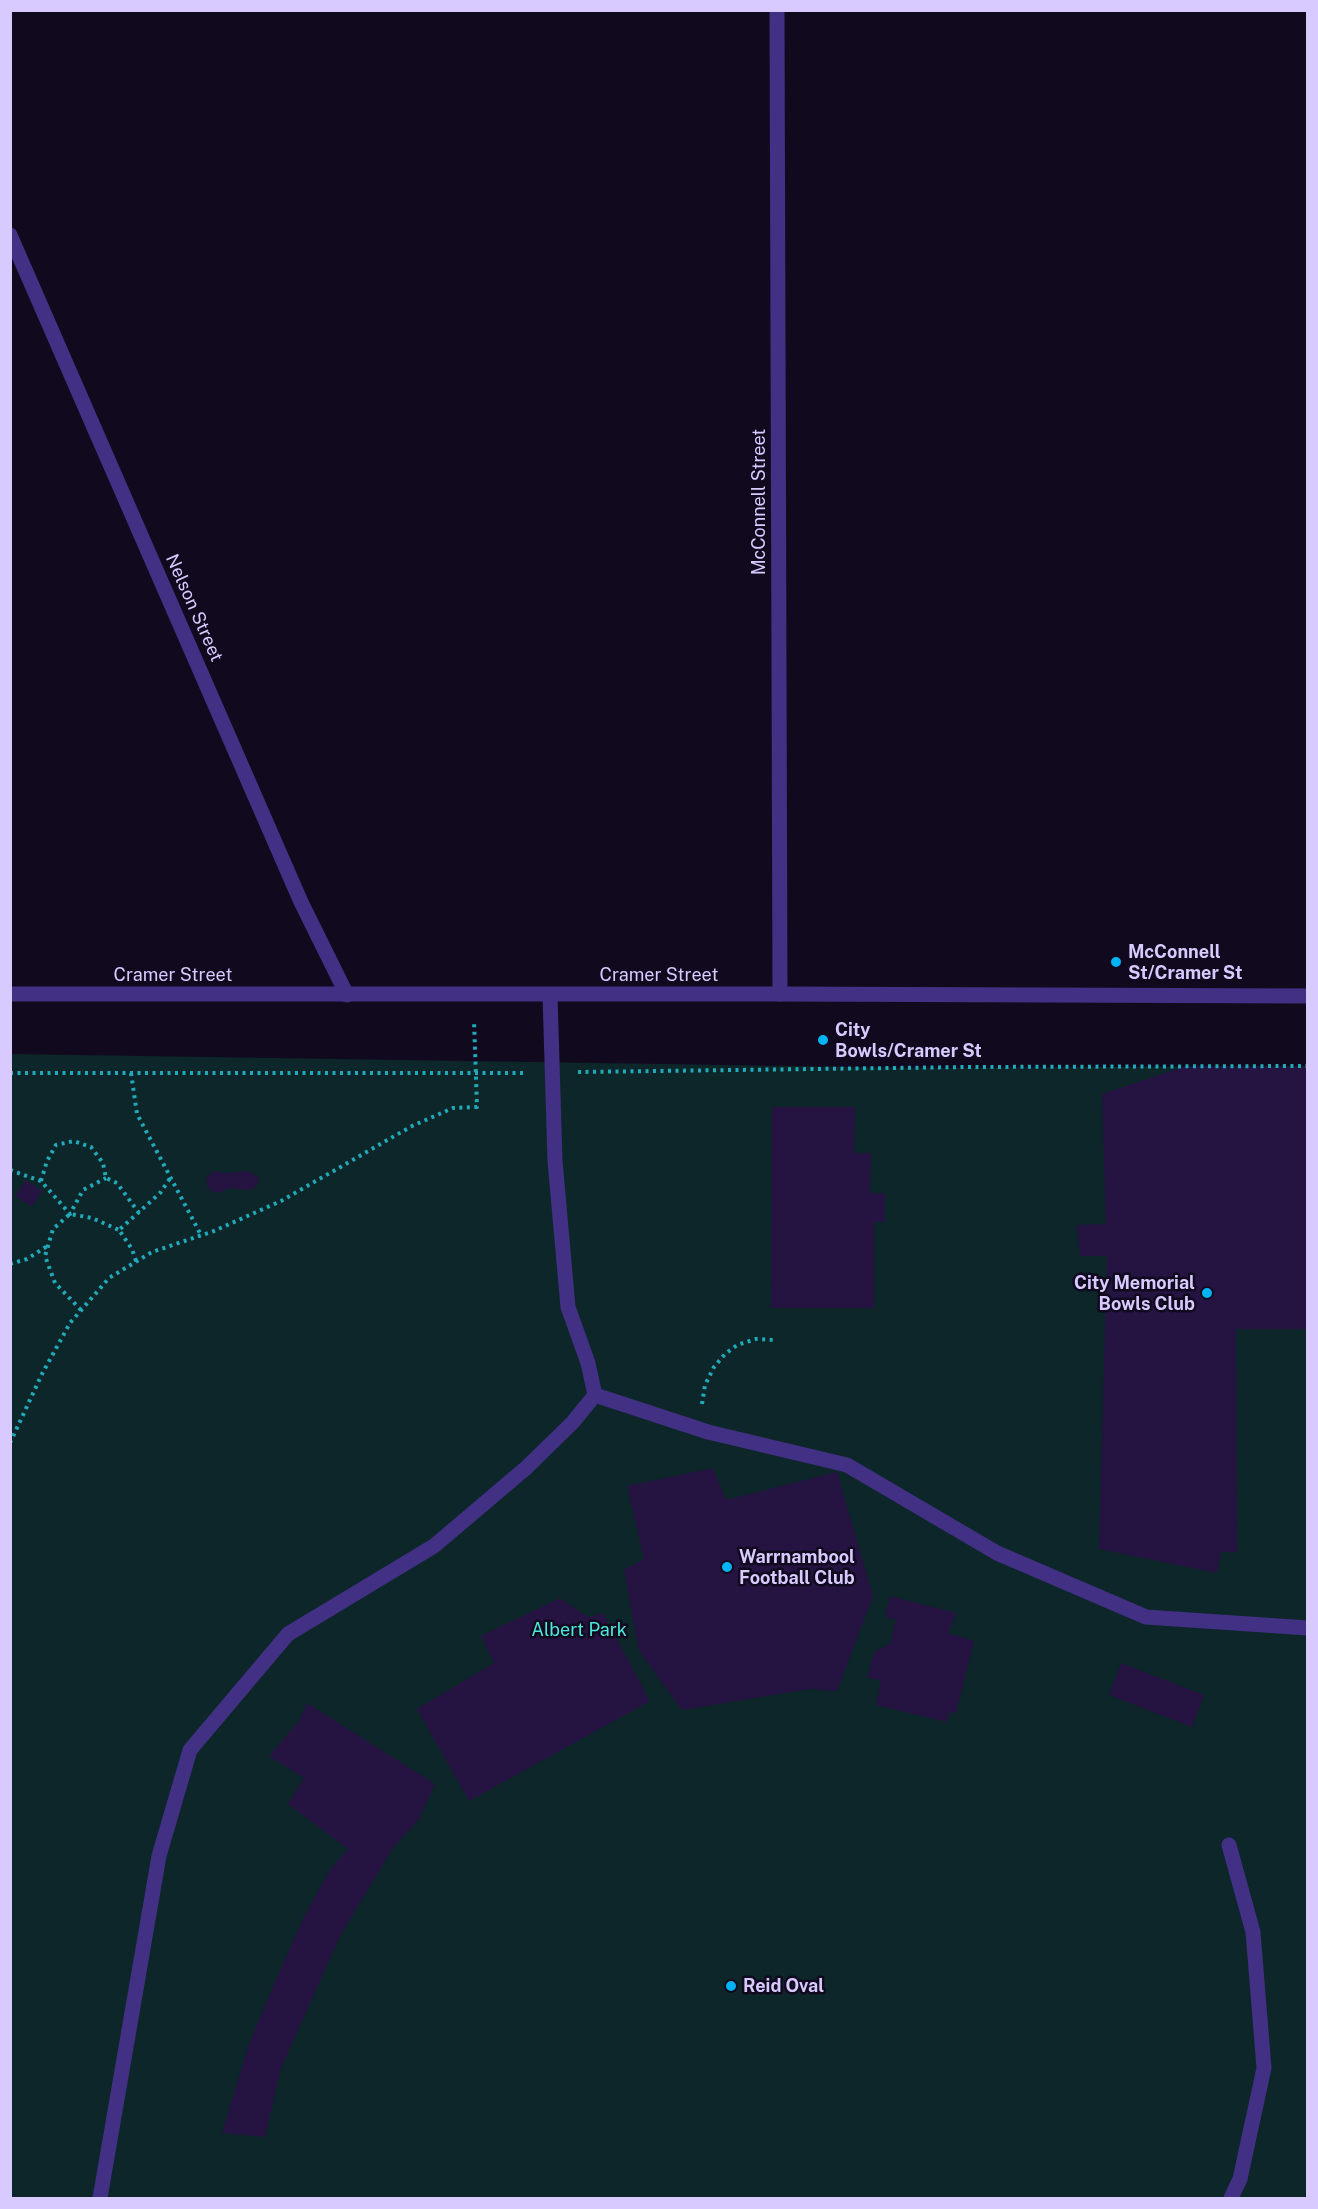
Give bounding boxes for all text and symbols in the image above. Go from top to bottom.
street label: McConnell Street [748,429,770,575]
street label: Nelson Street [161,551,227,665]
place label: McConnell St/Cramer St [1128,941,1243,984]
marker: McConnell St/Cramer St [1109,955,1123,969]
street label: Cramer Street [114,964,232,986]
street label: Cramer Street [600,964,718,986]
place label: City Bowls/Cramer St [835,1019,982,1062]
marker: City Bowls/Cramer St [816,1033,830,1047]
place label: City Memorial Bowls Club [1074,1272,1195,1314]
marker: City Memorial Bowls Club [1200,1286,1214,1300]
place label: Warrnambool Football Club [739,1546,855,1588]
marker: Warrnambool Football Club [720,1560,734,1574]
park label: Albert Park [531,1619,627,1641]
place label: Reid Oval [743,1975,824,1997]
marker: Reid Oval [724,1979,738,1993]

